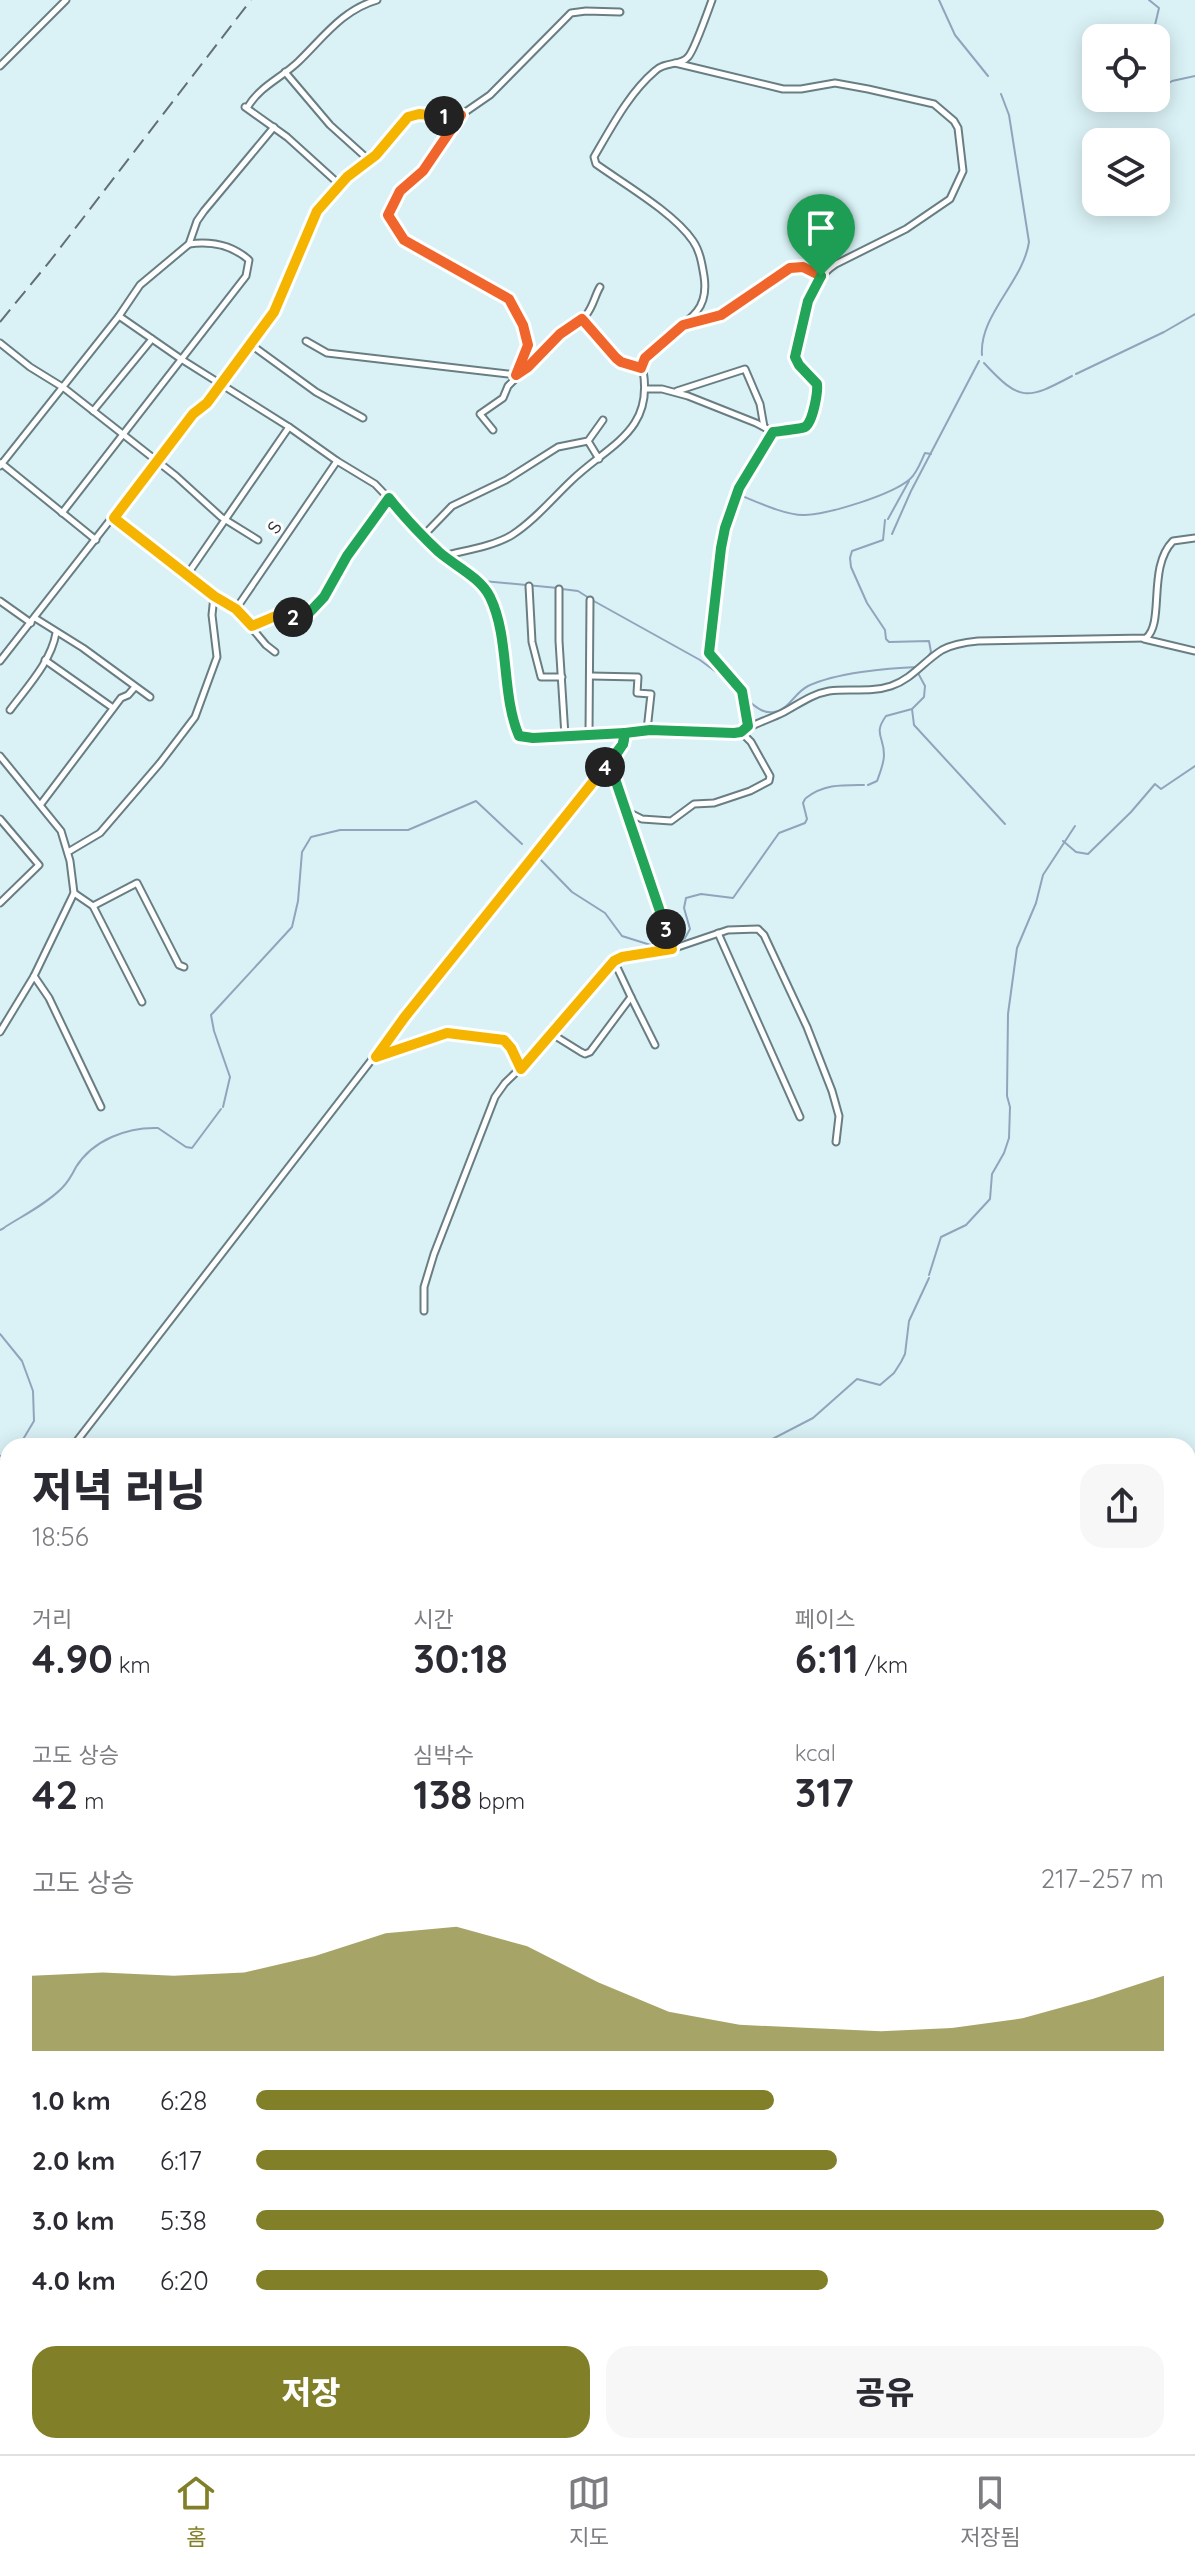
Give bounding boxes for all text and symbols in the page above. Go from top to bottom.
map controls [1082,24,1170,216]
button: locate [1082,24,1170,112]
pin: 1 [424,96,464,136]
text: 1 [440,102,448,130]
button: layers [1082,128,1170,216]
pin [787,194,855,276]
icon: arrive [799,206,843,250]
street label: s [256,513,288,539]
pin: 2 [273,597,313,637]
text: 2 [287,603,299,631]
pin: 4 [585,747,625,787]
text: 4 [599,753,611,781]
pin: 3 [646,909,686,949]
text: 3 [660,915,672,943]
text: 저녁 러닝 [32,1462,206,1517]
button: share [1080,1464,1164,1548]
text: 18:56 [32,1520,89,1553]
text: 거리 [32,1605,72,1633]
text: 시간 [413,1605,454,1633]
text: 페이스 [795,1605,855,1633]
text: 4.90 [32,1633,113,1683]
text: 30:18 [413,1633,508,1683]
text: 6:11 [795,1633,859,1683]
text: km [113,1651,151,1679]
text: /km [859,1651,908,1679]
text: kcal [795,1739,836,1767]
text: 고도 상승 [32,1741,119,1769]
text: 심박수 [413,1741,474,1769]
text: 317 [795,1767,854,1817]
text: 42 [32,1769,78,1819]
text: 138 [413,1769,472,1819]
text: m [78,1787,104,1815]
text: bpm [472,1787,525,1815]
text: 217–257 m [1041,1862,1164,1895]
text: 고도 상승 [32,1866,135,1899]
text: 1.0 km [32,2084,111,2117]
text: 6:28 [160,2084,207,2117]
text: 2.0 km [32,2144,115,2177]
text: 6:17 [160,2144,202,2177]
text: 3.0 km [32,2204,114,2237]
text: 5:38 [160,2204,207,2237]
text: 4.0 km [32,2264,116,2297]
text: 6:20 [160,2264,209,2297]
button: 저장 [32,2346,590,2438]
button: 공유 [606,2346,1164,2438]
tab: 홈 [174,2471,218,2551]
tab: 지도 [567,2471,611,2551]
tab: 저장됨 [960,2471,1021,2551]

